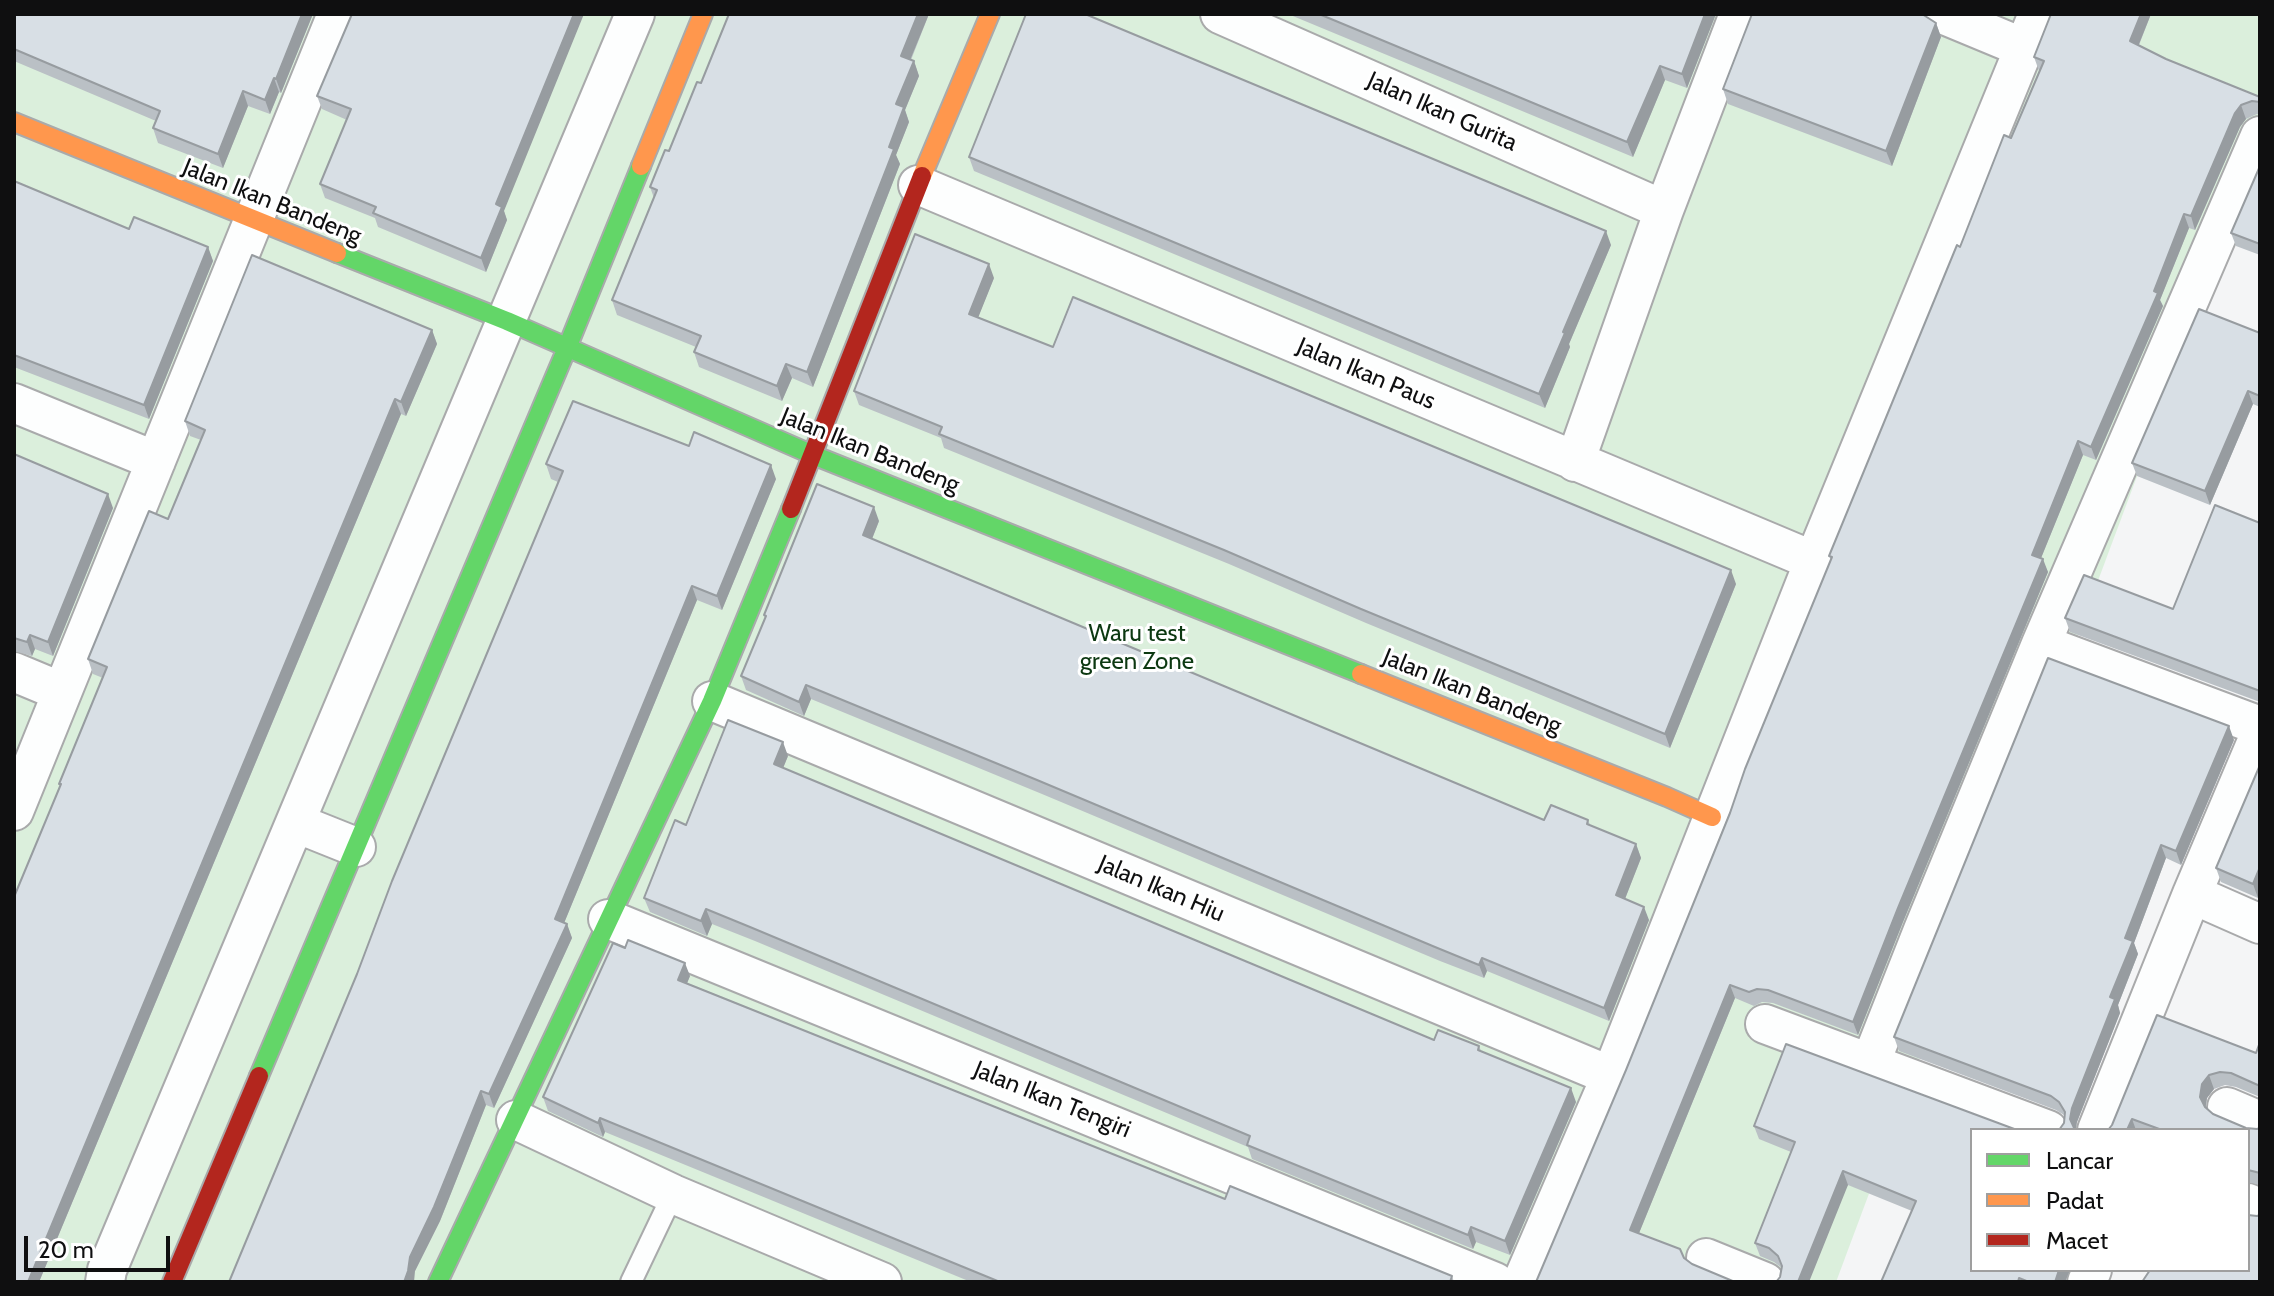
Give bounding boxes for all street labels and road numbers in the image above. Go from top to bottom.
street label: Jalan Ikan Gurita [1363,66,1521,158]
street label: Jalan Ikan Bandeng [178,153,366,251]
street label: Jalan Ikan Paus [1292,332,1440,416]
street label: Jalan Ikan Bandeng [776,402,964,500]
street label: Jalan Ikan Bandeng [1378,643,1566,741]
street label: Jalan Ikan Hiu [1093,849,1229,929]
street label: Jalan Ikan Tengiri [969,1055,1135,1145]

